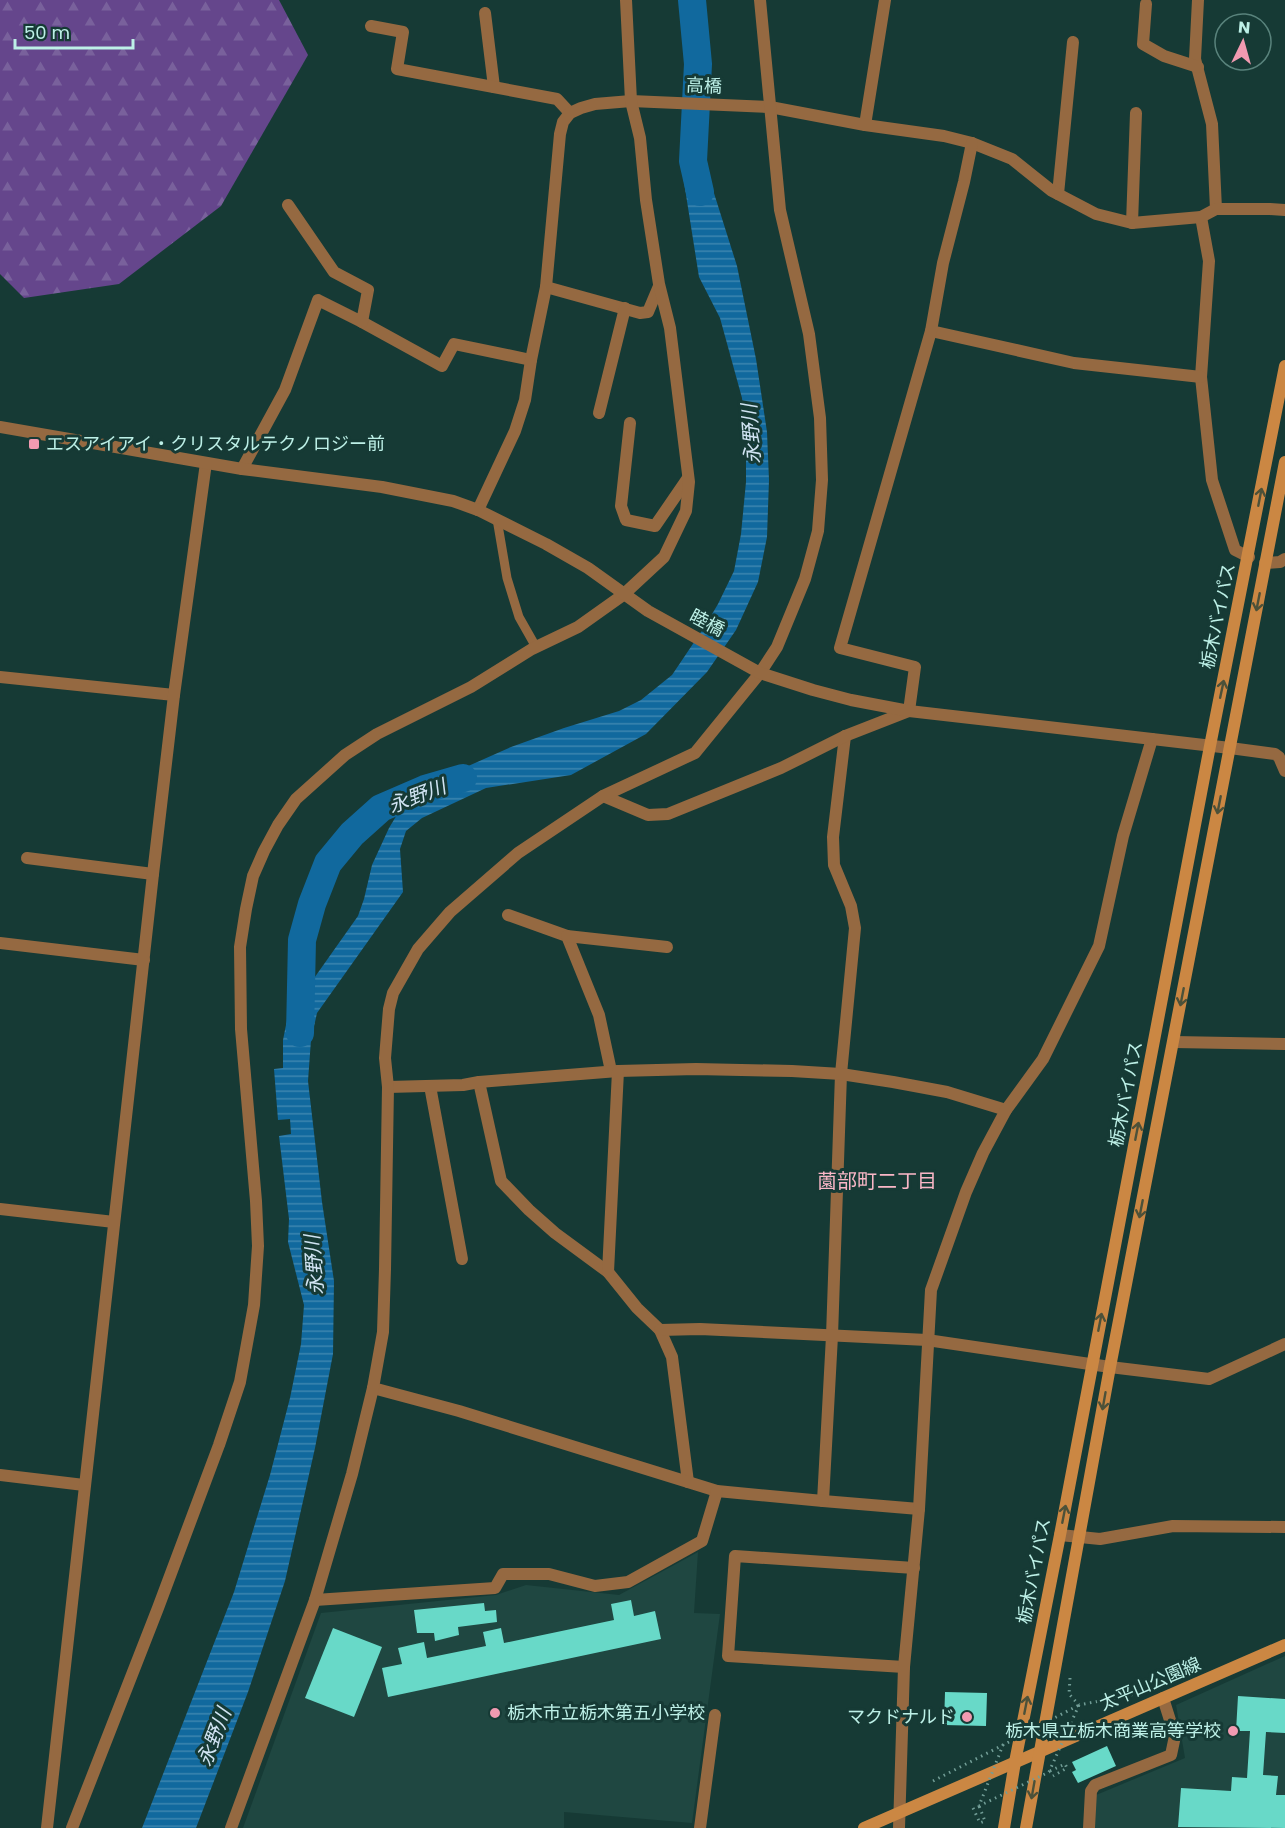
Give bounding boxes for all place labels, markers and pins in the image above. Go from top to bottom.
place label: エスアイアイ・クリスタルテクノロジー前 [46,431,385,456]
marker: エスアイアイ・クリスタルテクノロジー前 [27,437,41,451]
place label: 栃木市立栃木第五小学校 [507,1700,705,1725]
place label: マクドナルド [847,1704,955,1729]
marker: 栃木市立栃木第五小学校 [488,1706,502,1720]
marker: マクドナルド [960,1710,974,1724]
place label: 栃木県立栃木商業高等学校 [1005,1718,1221,1743]
marker: 栃木県立栃木商業高等学校 [1226,1724,1240,1738]

